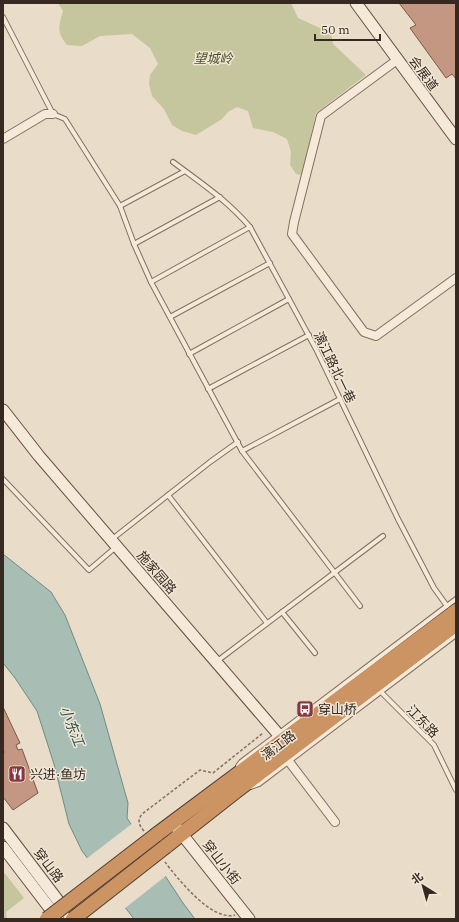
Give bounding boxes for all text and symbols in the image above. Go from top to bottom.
scale bar [315,16,380,42]
text: 50 m [321,22,350,37]
park label: 望城岭 [193,50,234,67]
street label: 会展道 [405,53,442,94]
street label: 漓江路北一巷 [310,328,359,406]
street label: 施家园路 [133,547,180,598]
bus stop icon: 穿山桥 [295,699,315,719]
place label: 穿山桥 [318,701,357,718]
street label: 江东路 [403,701,442,741]
water label: 小东江 [56,703,89,751]
street label: 漓江路 [258,727,299,764]
restaurant icon: 兴进·鱼坊 [7,764,27,784]
place label: 兴进·鱼坊 [30,766,86,783]
street label: 穿山小街 [199,837,244,888]
street label: 穿山路 [30,845,67,886]
north arrow [403,866,443,906]
text: 北 [408,869,426,887]

